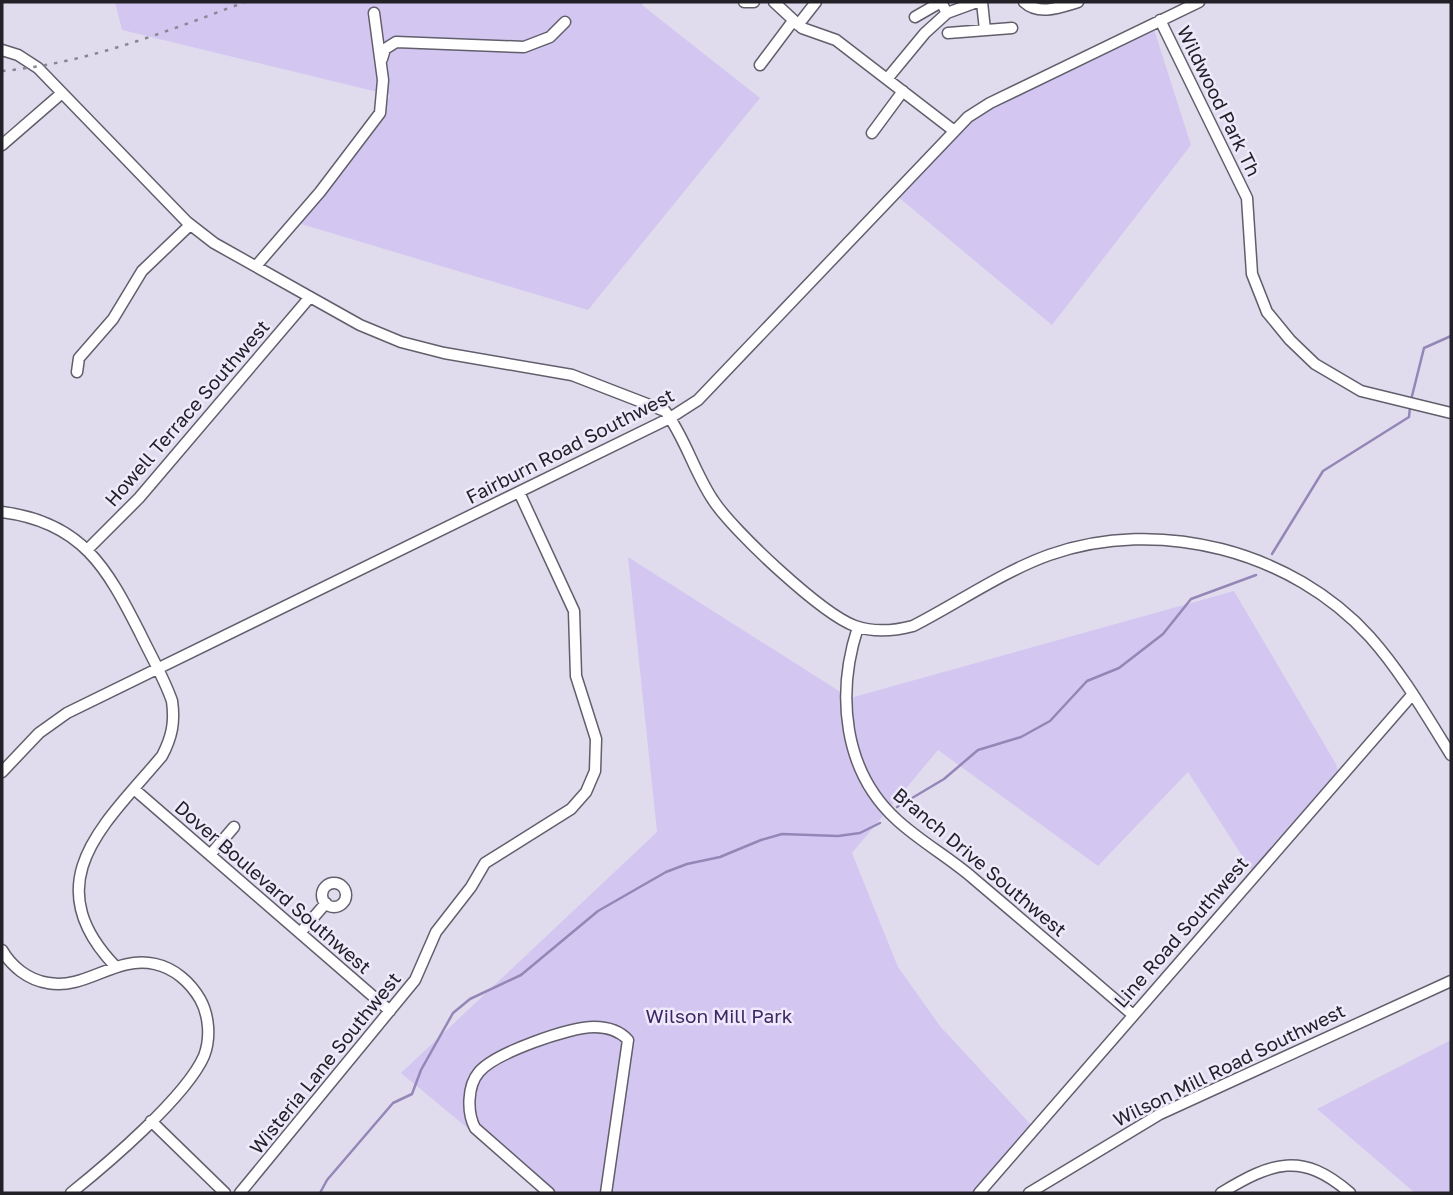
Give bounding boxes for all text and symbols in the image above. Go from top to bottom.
street label: Wildwood Park Th [1173,22,1266,180]
street label: Howell Terrace Southwest [99,315,274,511]
street label: Fairburn Road Southwest [462,383,678,508]
street label: Branch Drive Southwest [889,782,1072,941]
street label: Dover Boulevard Southwest [171,795,376,978]
street label: Line Road Southwest [1109,851,1253,1012]
street label: Wisteria Lane Southwest [244,967,405,1158]
street label: Wilson Mill Road Southwest [1109,998,1348,1131]
park label: Wilson Mill Park [646,1004,793,1027]

